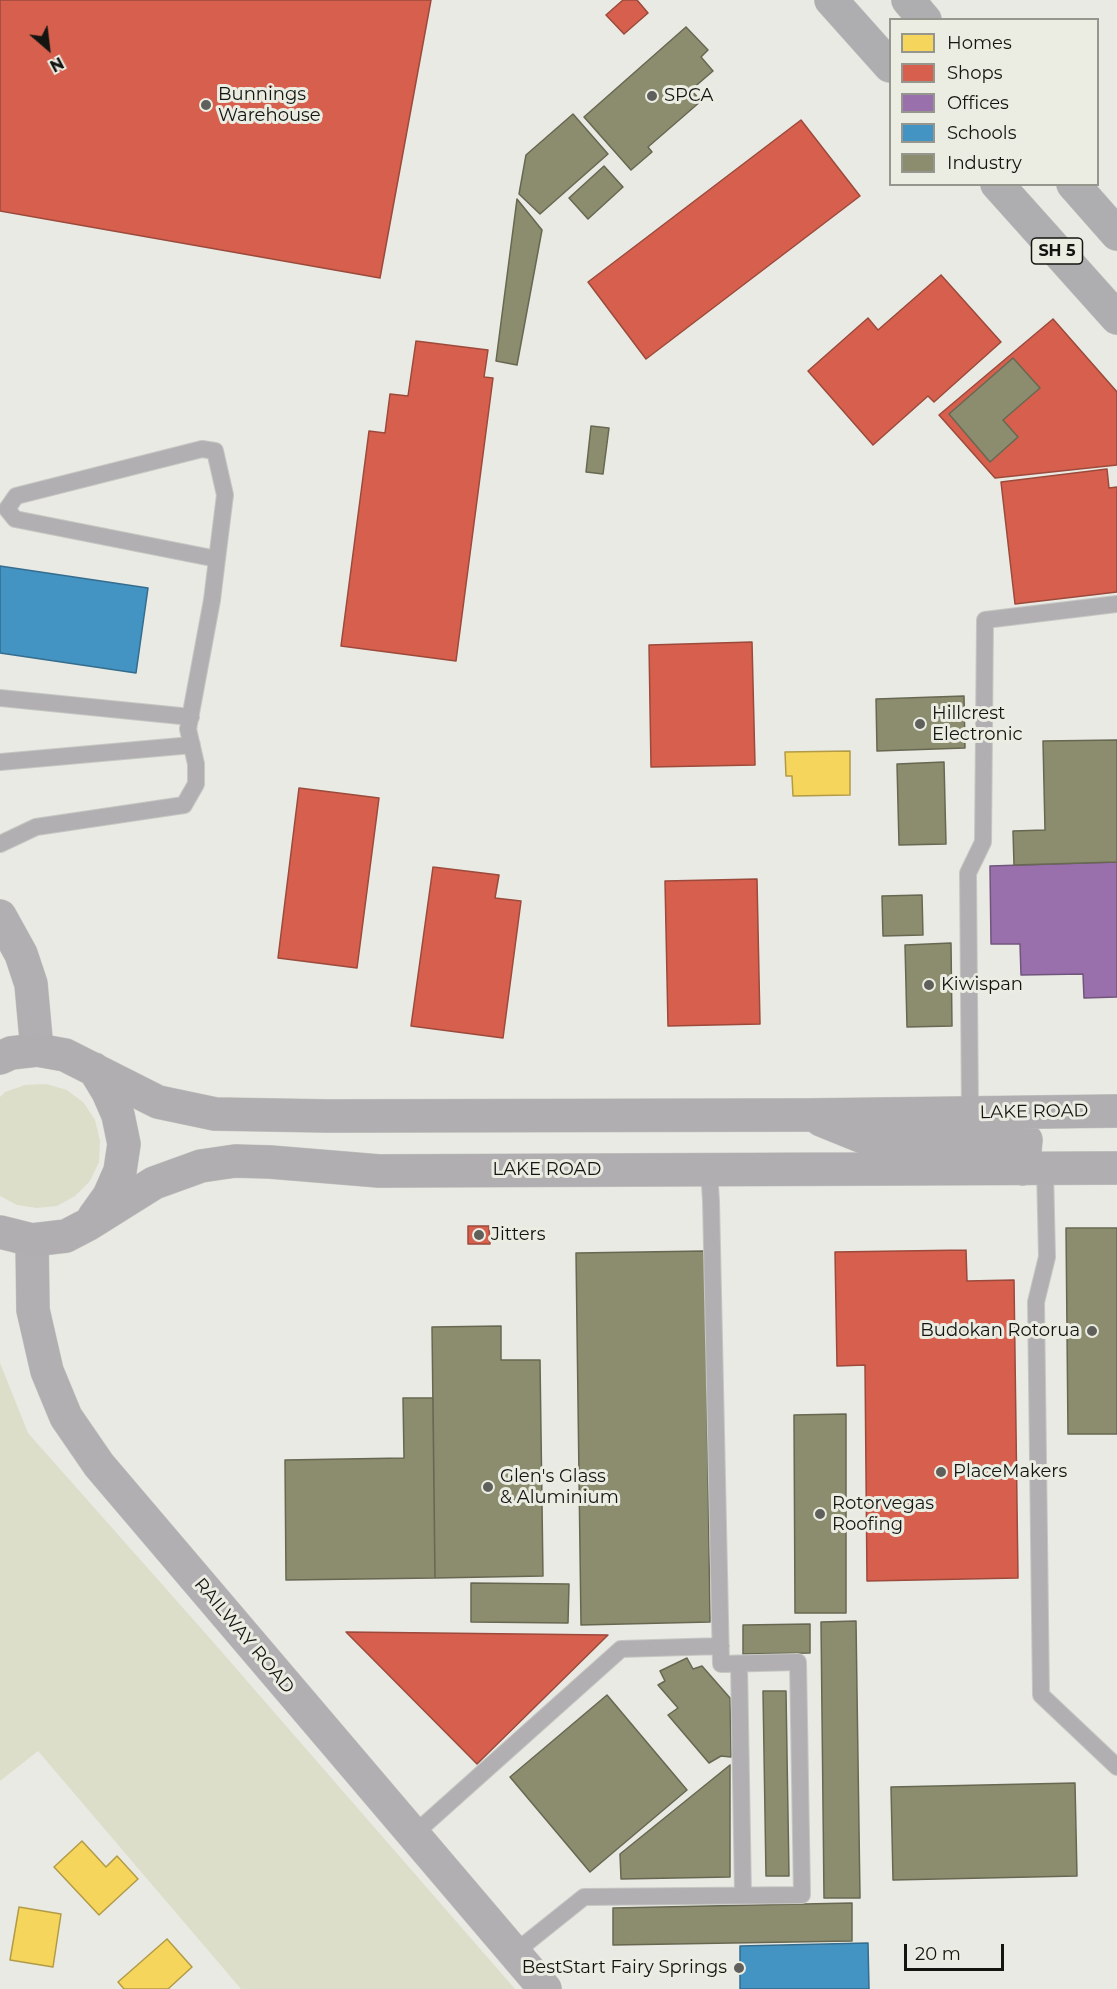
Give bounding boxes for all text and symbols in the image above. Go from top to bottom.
north arrow [18,18,78,78]
legend [889,18,1099,186]
text: Homes [947,32,1012,54]
text: N [47,53,67,76]
text: Shops [947,62,1003,84]
place label: Bunnings Warehouse [218,84,321,127]
place label: SPCA [664,85,713,107]
marker: SPCA [645,89,659,103]
text: Offices [947,92,1009,114]
marker: Bunnings Warehouse [199,98,213,112]
text: Schools [947,122,1016,144]
text: Industry [947,152,1022,174]
road number: SH 5 [1032,238,1082,264]
place label: Hillcrest Electronic [932,703,1023,746]
marker: Hillcrest Electronic [913,717,927,731]
place label: Kiwispan [941,974,1023,996]
marker: Kiwispan [922,978,936,992]
street label: LAKE ROAD [979,1100,1089,1124]
street label: LAKE ROAD [493,1159,601,1181]
place label: Jitters [491,1224,546,1246]
marker: Jitters [472,1228,486,1242]
place label: Budokan Rotorua [920,1320,1080,1342]
marker: Budokan Rotorua [1085,1324,1099,1338]
place label: PlaceMakers [953,1461,1067,1483]
marker: PlaceMakers [934,1465,948,1479]
place label: Glen's Glass & Aluminium [500,1466,619,1508]
marker: Glen's Glass & Aluminium [481,1480,495,1494]
place label: Rotorvegas Roofing [832,1493,934,1536]
marker: Rotorvegas Roofing [813,1507,827,1521]
street label: RAILWAY ROAD [189,1574,299,1698]
scale bar [907,1932,1008,1970]
text: 20 m [915,1943,961,1965]
place label: BestStart Fairy Springs [522,1957,727,1979]
marker: BestStart Fairy Springs [732,1961,746,1975]

